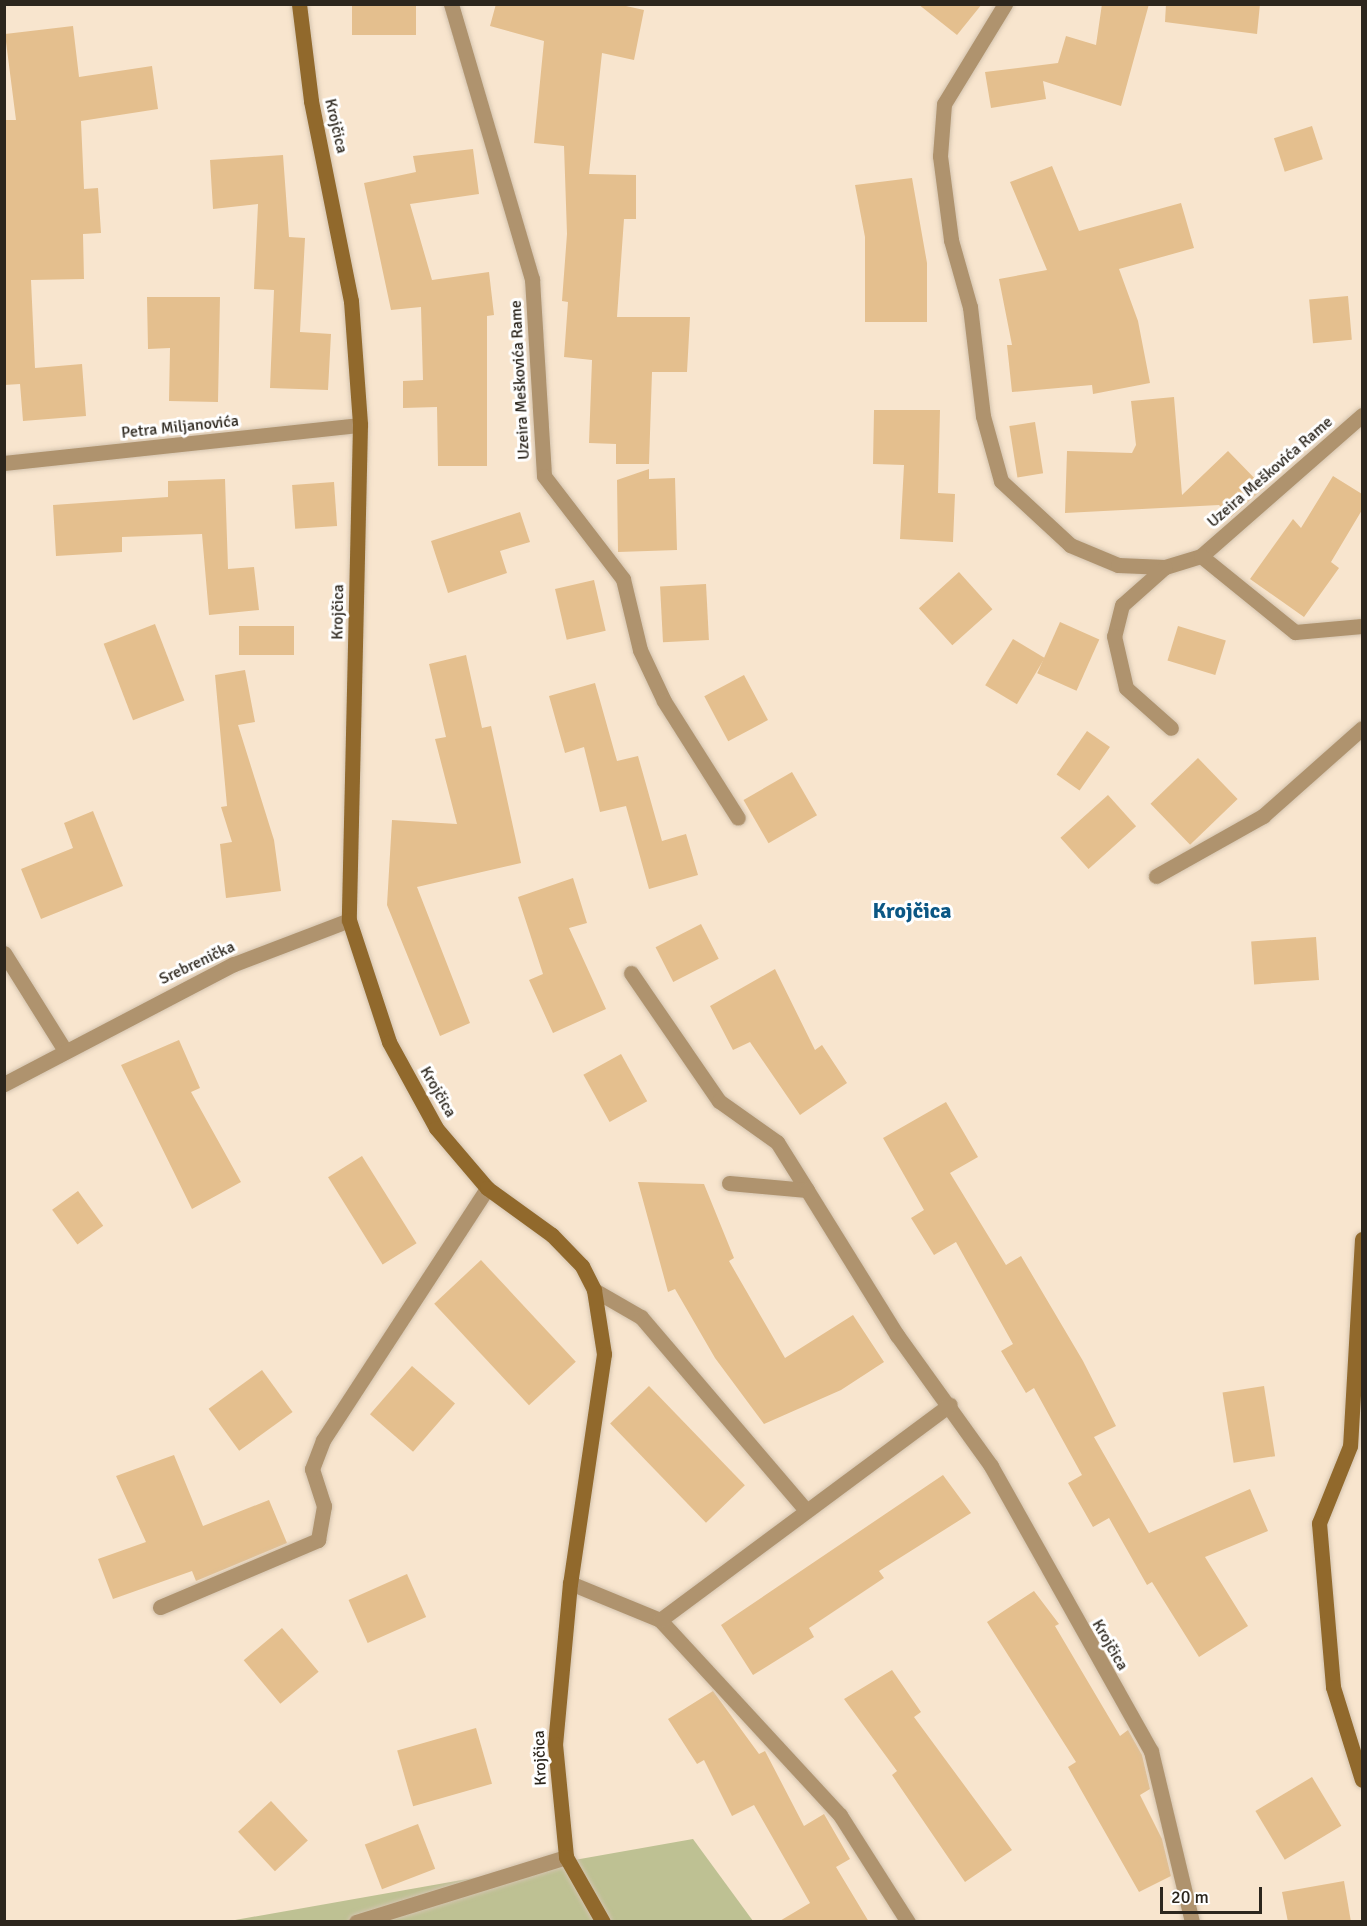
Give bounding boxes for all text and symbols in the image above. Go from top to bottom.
street label: Krojčica [320,97,352,155]
street label: Uzeira Meškovića Rame [506,300,534,460]
street label: Petra Miljanovića [120,411,240,443]
street label: Uzeira Meškovića Rame [1203,412,1337,532]
street label: Krojčica [328,584,348,640]
district label: Krojčica [872,898,952,924]
street label: Srebrenička [156,937,238,989]
street label: Krojčica [416,1063,460,1121]
street label: Krojčica [1088,1616,1132,1674]
street label: Krojčica [529,1730,551,1786]
scale bar [1163,1875,1265,1913]
text: 20 m [1171,1886,1209,1908]

